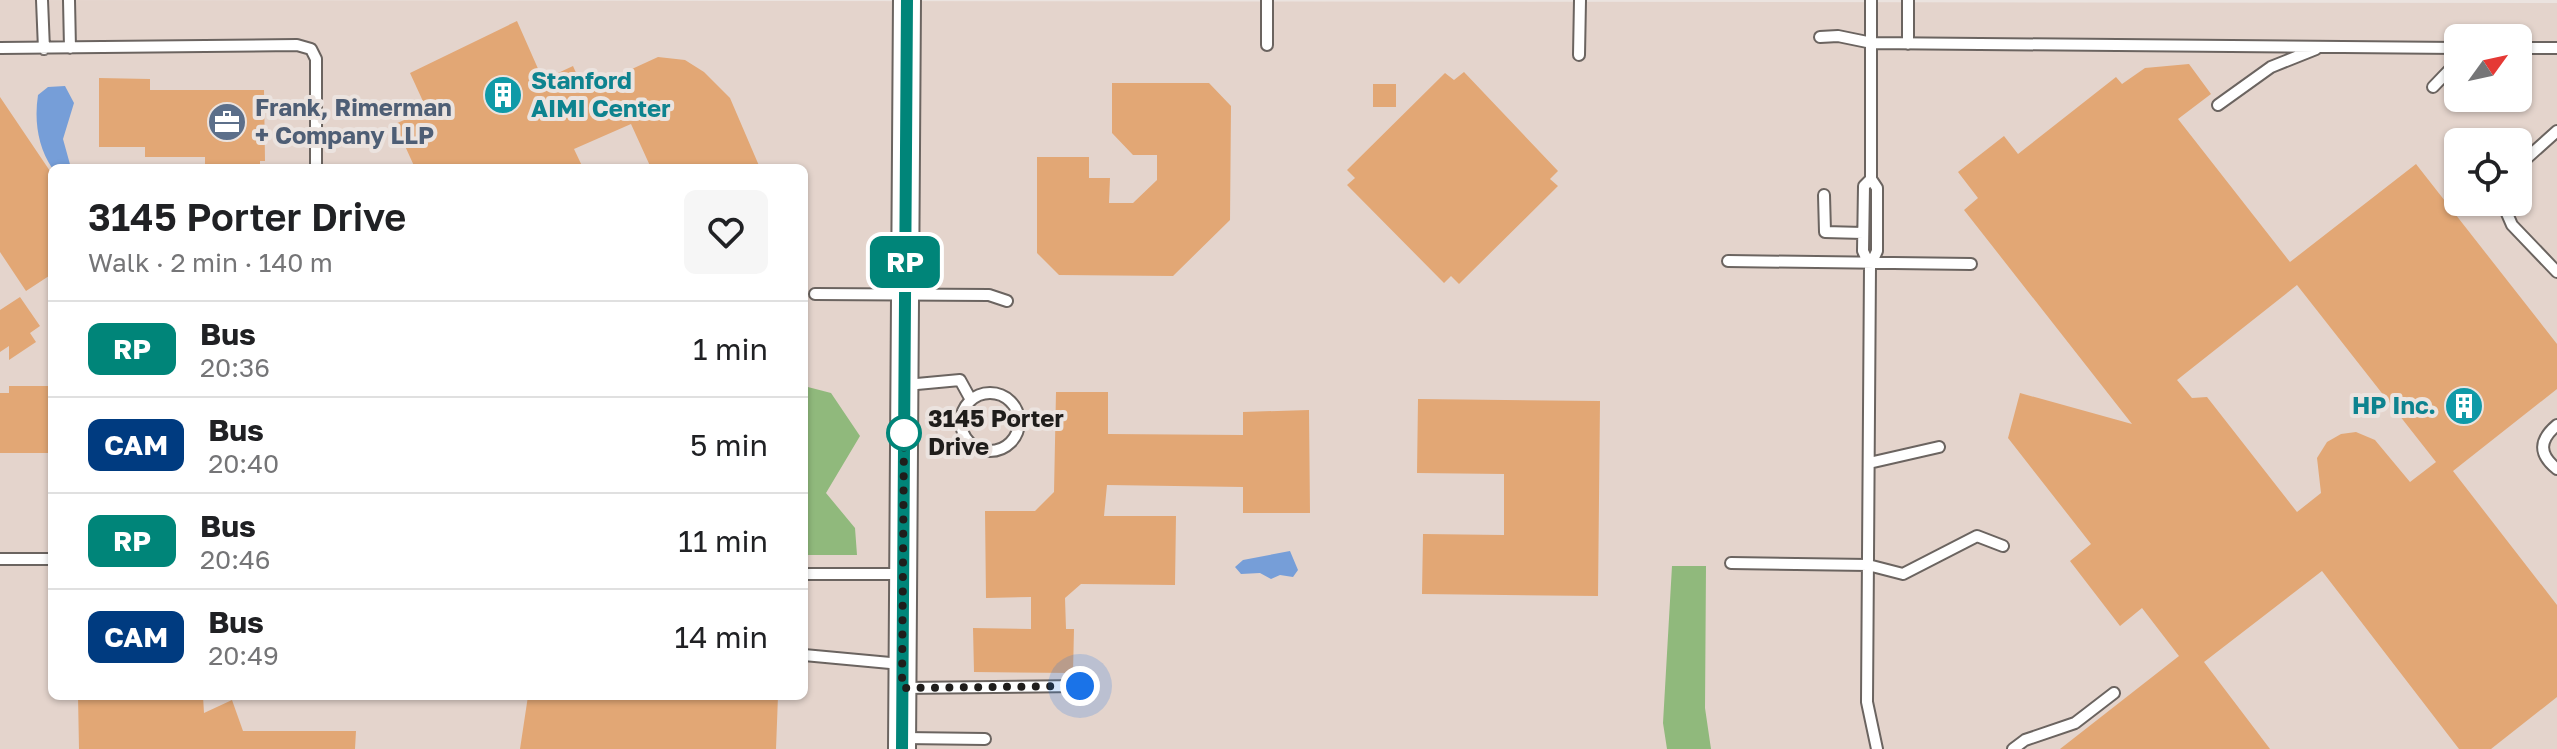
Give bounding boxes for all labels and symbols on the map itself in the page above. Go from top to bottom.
north arrow [2444,24,2532,112]
place label: Stanford AIMI Center [531,65,671,122]
building icon: Stanford AIMI Center [482,74,524,116]
place label: Frank, Rimerman + Company LLP [255,92,452,149]
office icon: Frank, Rimerman + Company LLP [206,101,248,143]
line badge: RP [869,236,941,288]
building icon: HP Inc. [2443,385,2485,427]
place label: HP Inc. [2352,390,2436,419]
place label: 3145 Porter Drive [928,403,1064,460]
marker: 3145 Porter Drive [887,416,921,450]
your location [1060,666,1100,706]

